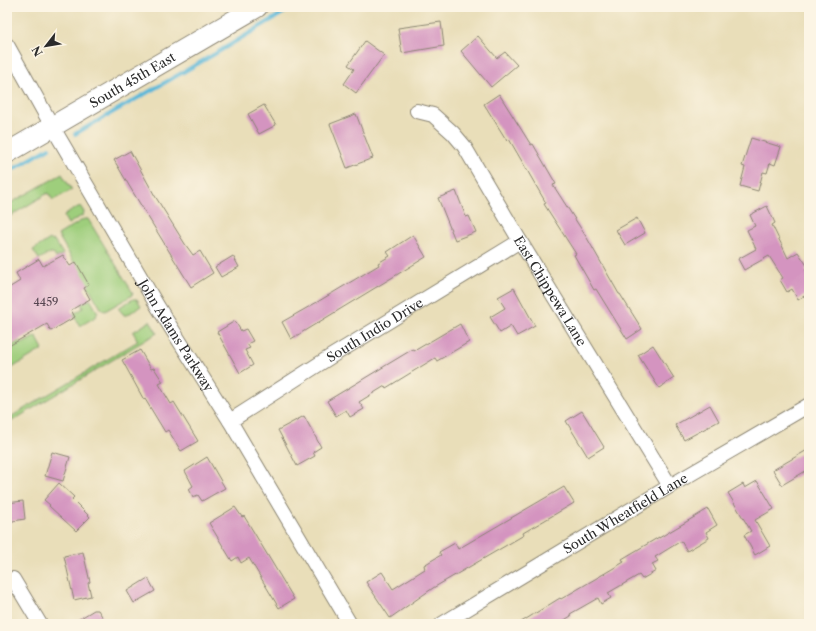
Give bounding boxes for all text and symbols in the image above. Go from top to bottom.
north arrow [26,26,66,66]
text: N [29,43,46,59]
street label: South 45th East [86,48,178,111]
street label: East Chippewa Lane [511,233,590,349]
street label: John Adams Parkway [134,274,218,395]
street label: South Indio Drive [323,294,426,365]
house number: 4459 [33,295,59,309]
street label: South Wheatfield Lane [560,470,690,557]

